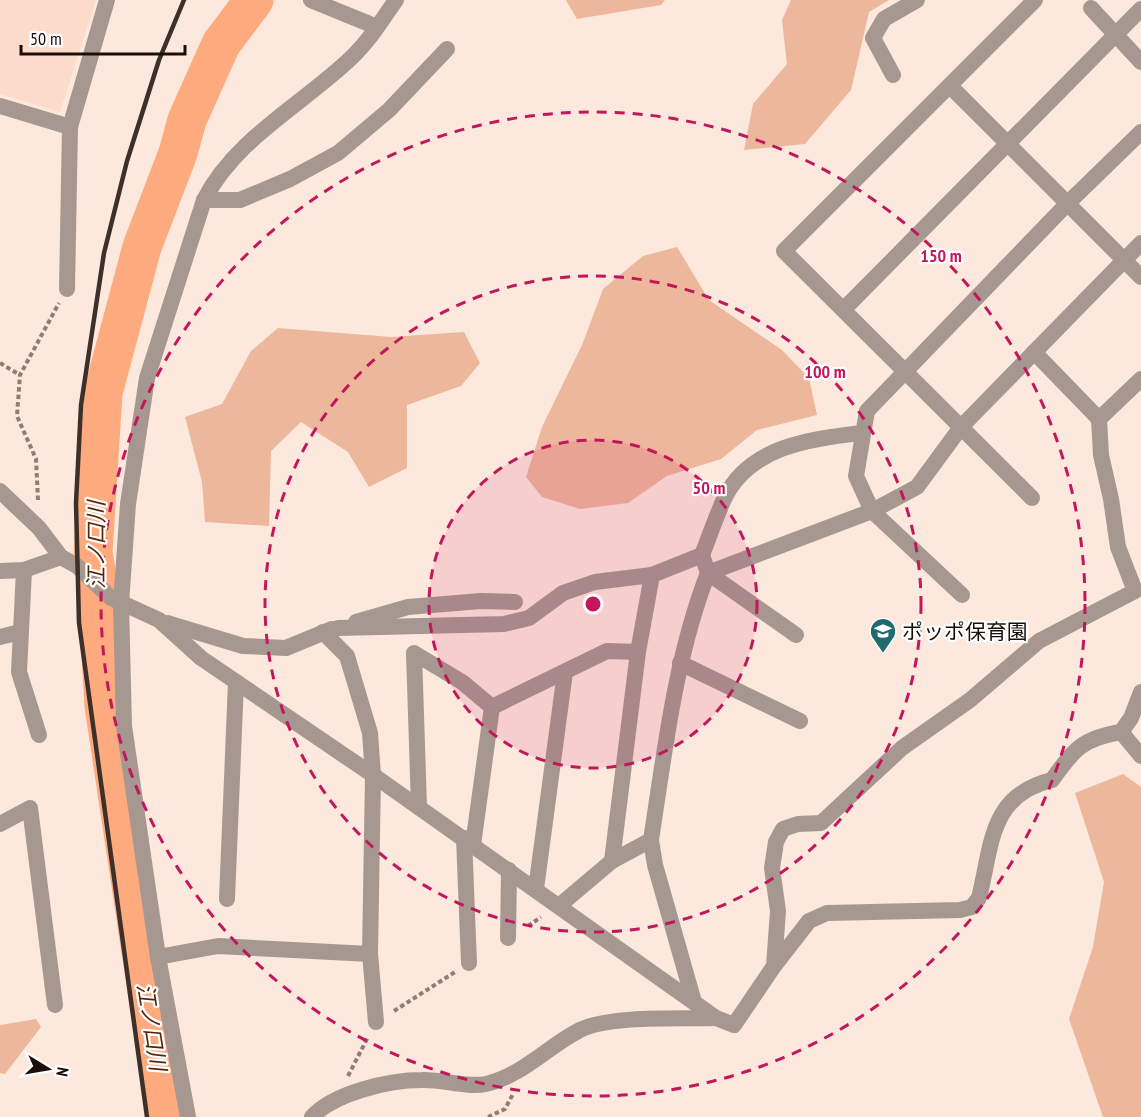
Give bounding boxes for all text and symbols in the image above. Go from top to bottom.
scale bar [21,18,184,56]
text: 50 m [30,27,62,50]
text: 150 m [920,244,962,267]
text: 100 m [804,360,846,383]
text: 50 m [693,476,725,499]
water label: 江ノ口川 [82,499,110,589]
centre of rings [583,594,603,614]
school or university icon: ポッポ保育園 [868,616,898,654]
place label: ポッポ保育園 [902,618,1028,645]
water label: 江ノ口川 [131,981,173,1075]
north arrow [18,1039,78,1099]
text: N [52,1066,73,1078]

